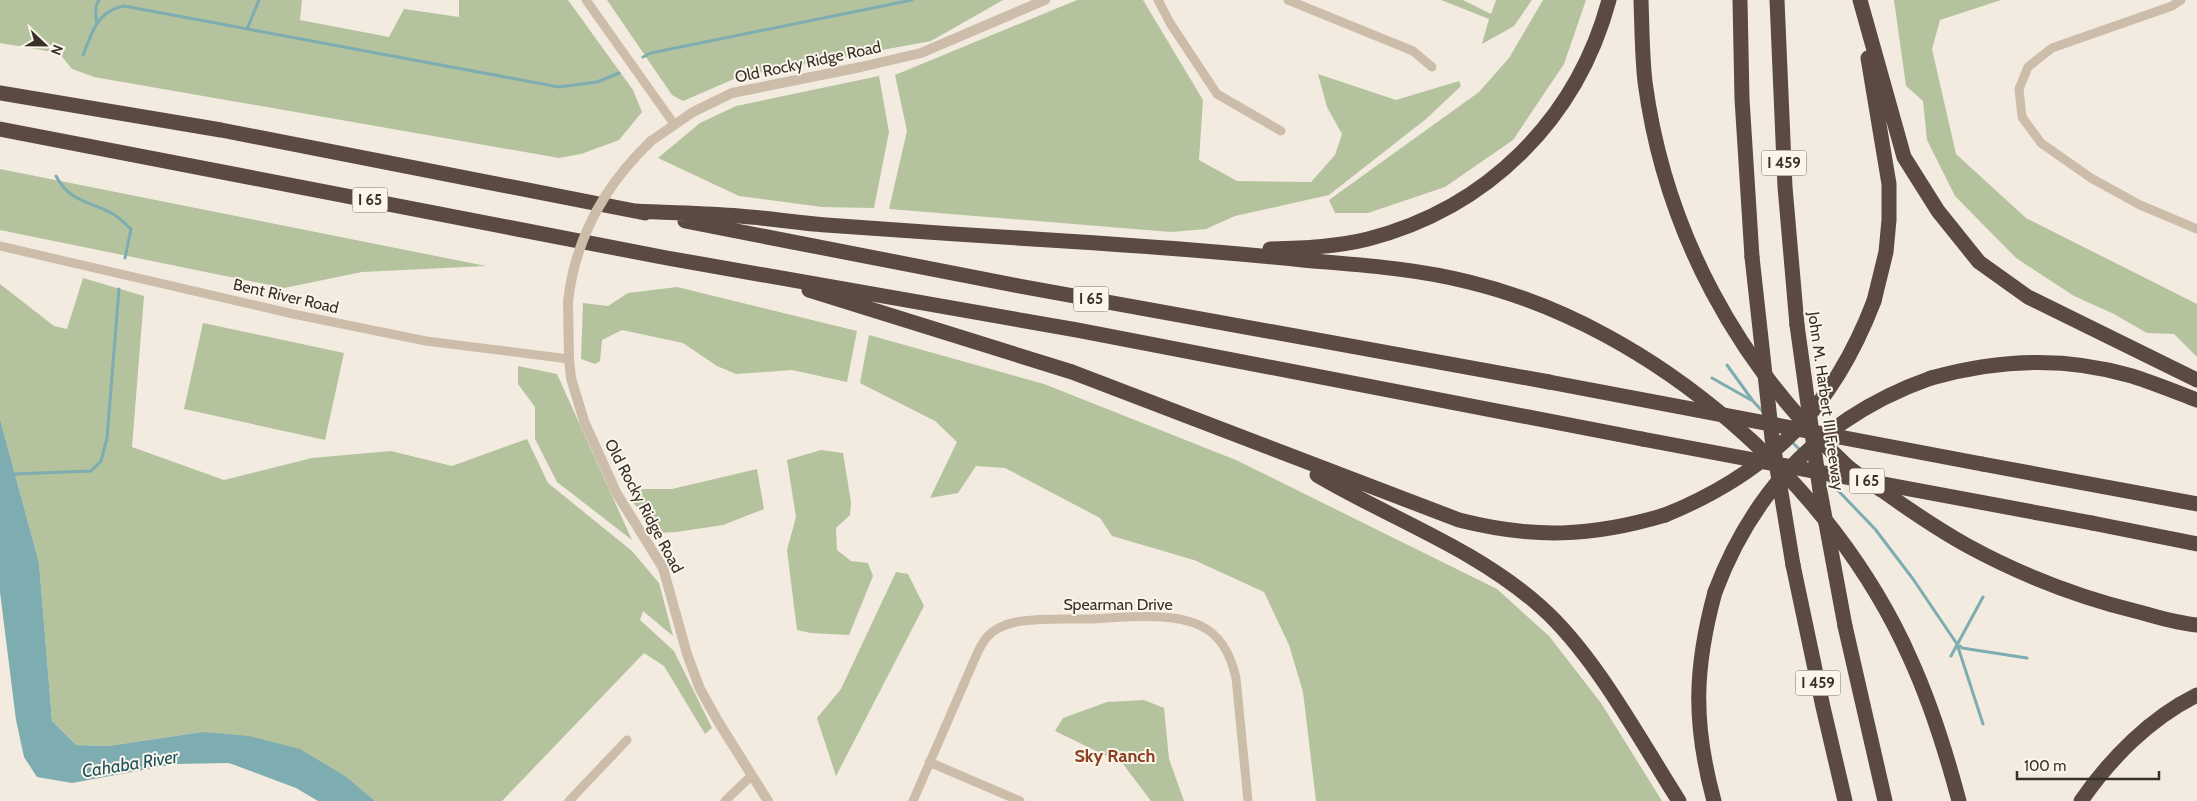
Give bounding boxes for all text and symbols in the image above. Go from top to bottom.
north arrow [20,20,70,70]
street label: Old Rocky Ridge Road [733,37,883,87]
text: N [47,42,67,58]
road number: I 459 [1762,150,1806,176]
road number: I 65 [352,188,388,212]
street label: Bent River Road [231,275,341,317]
road number: I 65 [1074,286,1108,312]
street label: John M. Harbert III Freeway [1804,309,1848,492]
street label: Old Rocky Ridge Road [601,436,687,576]
road number: I 65 [1850,468,1884,494]
street label: Spearman Drive [1063,595,1173,614]
road number: I 459 [1796,670,1840,696]
water label: Cahaba River [80,745,181,782]
district label: Sky Ranch [1075,745,1155,767]
scale bar [2017,748,2160,780]
text: 100 m [2024,757,2066,775]

